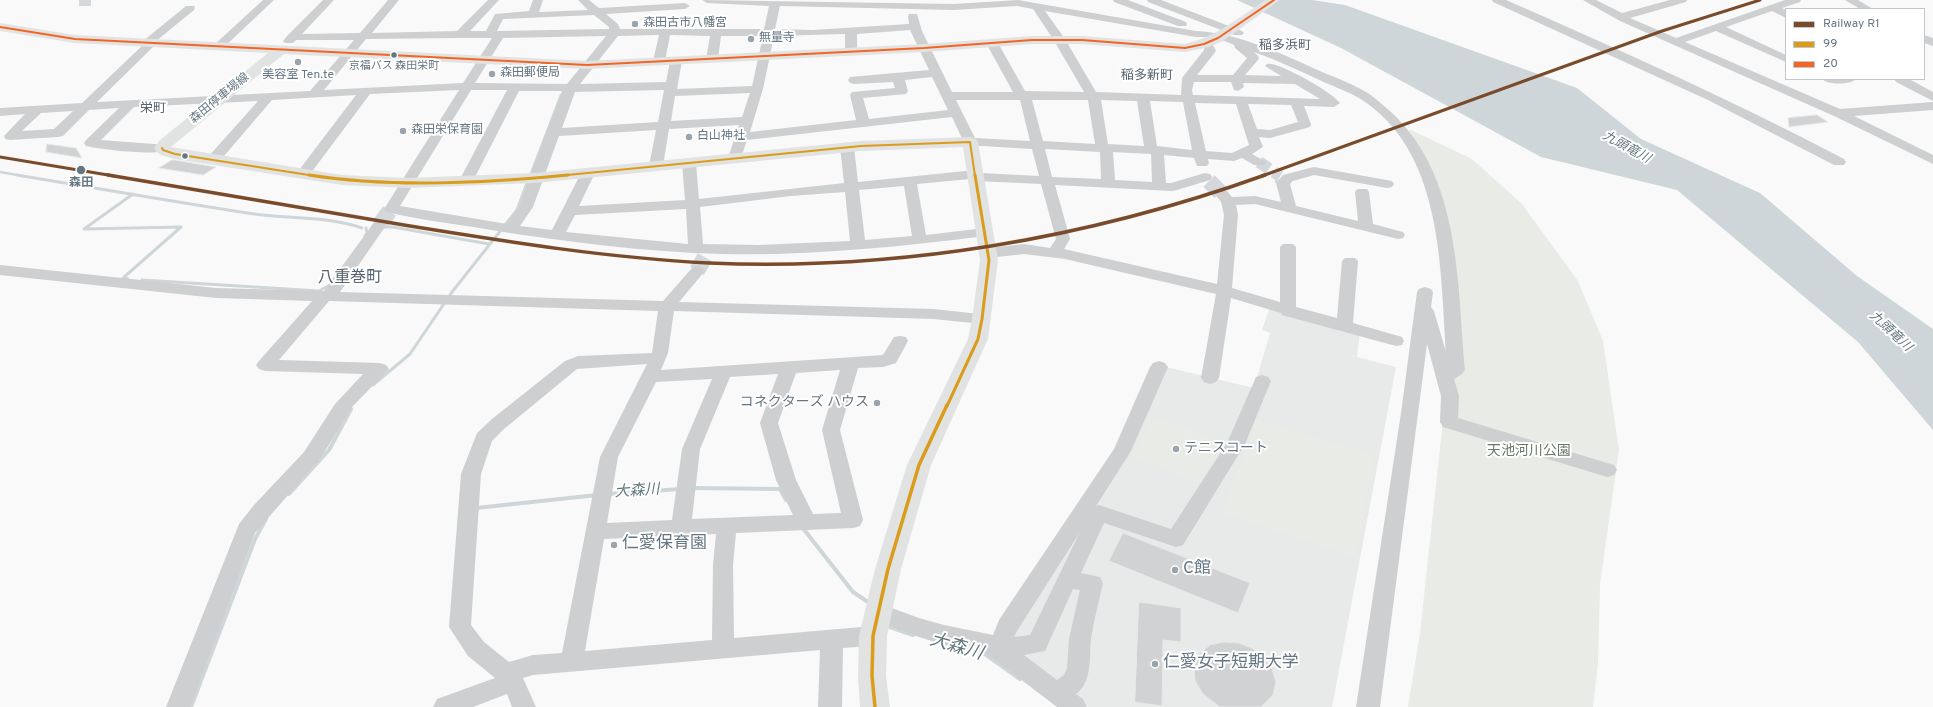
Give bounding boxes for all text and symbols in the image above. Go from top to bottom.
legend [1785,8,1925,80]
text: Railway R1 [1823,16,1880,32]
place label: 森田古市八幡宮 [643,17,727,31]
marker: 森田古市八幡宮 [630,19,640,29]
place label: 無量寺 [759,32,795,46]
marker: 無量寺 [746,34,756,44]
text: 99 [1823,36,1837,52]
district label: 稲多浜町 [1259,38,1311,54]
marker: 京福バス 森田栄町 [389,50,399,60]
text: 20 [1823,56,1838,72]
marker: 美容室 Ten.te [293,57,303,67]
place label: 京福バス 森田栄町 [349,60,439,74]
place label: 森田郵便局 [500,67,560,81]
district label: 稲多新町 [1121,68,1173,84]
place label: 美容室 Ten.te [262,69,334,83]
marker: 森田郵便局 [487,69,497,79]
street label: 森田停車場線 [187,71,253,127]
district label: 栄町 [140,101,166,117]
place label: 森田栄保育園 [411,124,483,138]
marker: 森田栄保育園 [398,126,408,136]
water label: 九頭竜川 [1599,129,1653,167]
place label: 白山神社 [697,130,745,144]
marker: 白山神社 [684,132,694,142]
unlabelled marker [180,151,190,161]
marker: 森田 [75,164,87,176]
place label: 森田 [69,177,93,191]
district label: 八重巻町 [318,269,382,289]
water label: 九頭竜川 [1866,309,1914,355]
place label: コネクターズ ハウス [740,395,869,411]
marker: コネクターズ ハウス [872,398,882,408]
place label: テニスコート [1184,441,1268,457]
marker: テニスコート [1171,444,1181,454]
park label: 天池河川公園 [1487,444,1571,460]
water label: 大森川 [614,481,660,503]
place label: 仁愛保育園 [622,535,707,555]
marker: 仁愛保育園 [609,540,619,550]
place label: C館 [1183,560,1211,580]
marker: C館 [1170,565,1180,575]
water label: 大森川 [927,630,985,666]
place label: 仁愛女子短期大学 [1163,654,1299,674]
marker: 仁愛女子短期大学 [1150,659,1160,669]

